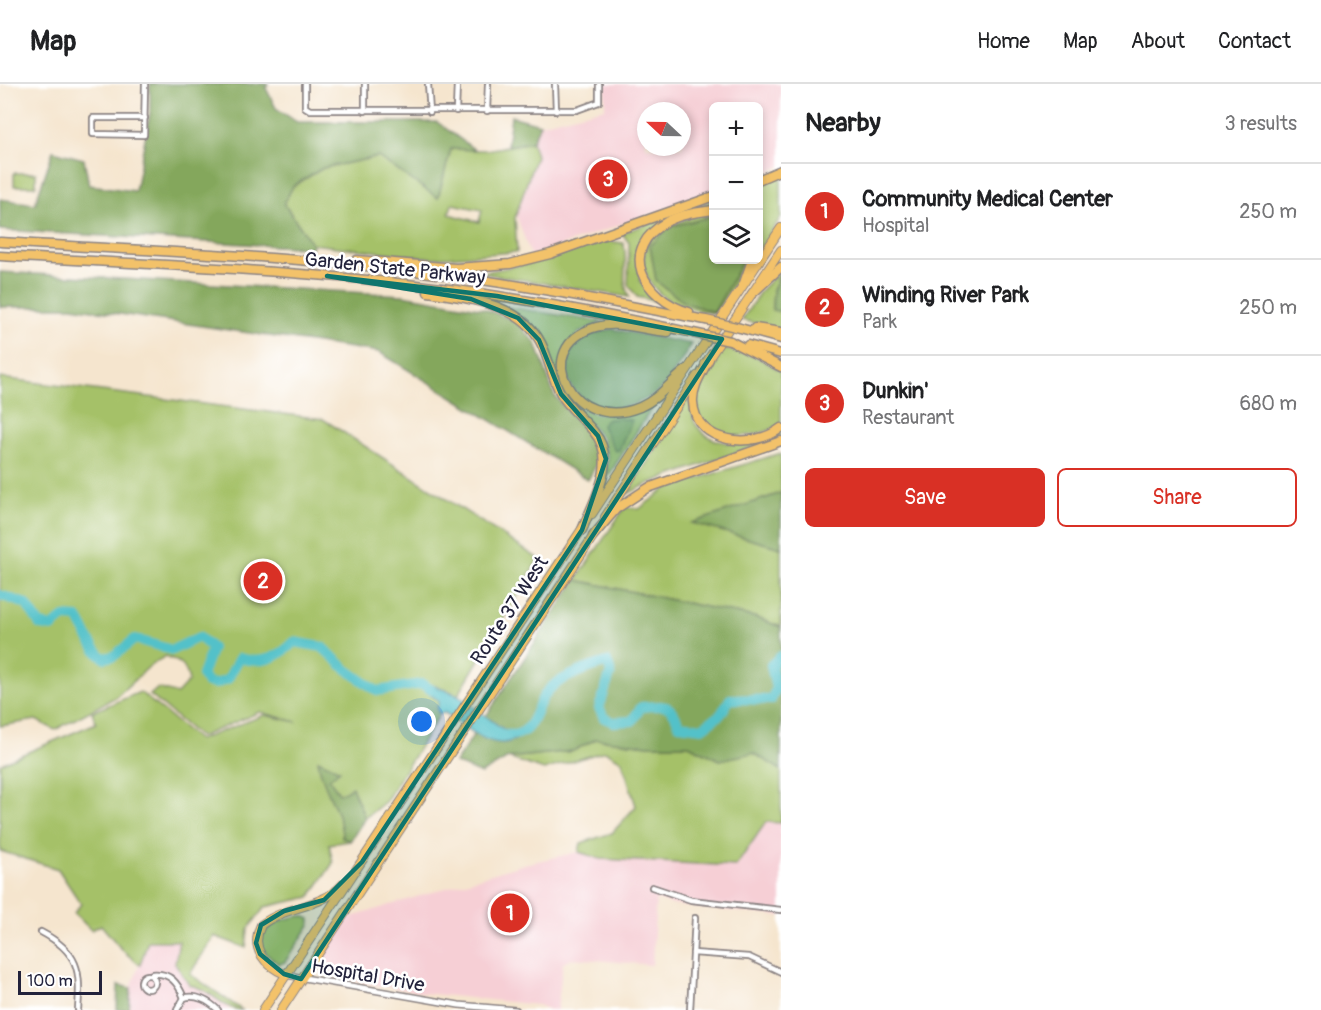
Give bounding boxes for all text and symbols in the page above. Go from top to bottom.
text: Map [30,24,76,59]
text: Home [977,28,1030,55]
text: Map [1063,28,1098,55]
text: About [1131,28,1185,55]
text: Contact [1218,28,1291,55]
north arrow [637,102,691,156]
map controls [709,102,763,264]
button: + [709,102,763,156]
text: Nearby [805,107,881,139]
text: 3 results [1225,111,1297,136]
pin: 3 [588,156,628,202]
button: − [709,156,763,210]
text: Community Medical Center [862,185,1113,213]
text: 1 [821,199,828,224]
text: 250 m [1239,199,1297,224]
button: layers [709,210,763,264]
text: Hospital [862,213,929,238]
street label: Garden State Parkway [303,247,487,290]
text: Winding River Park [862,281,1029,309]
text: 2 [819,295,830,320]
text: 250 m [1239,295,1297,320]
text: Park [862,309,897,334]
text: Dunkin' [862,377,929,405]
text: 3 [819,391,830,416]
text: 680 m [1240,391,1297,416]
text: Restaurant [862,405,954,430]
button: Save [805,468,1045,527]
button: Share [1057,468,1297,527]
street label: Route 37 West [465,550,554,669]
pin: 2 [244,558,282,604]
your location [407,707,436,736]
pin: 1 [490,890,530,936]
street label: Hospital Drive [309,953,427,998]
scale bar [18,968,102,996]
text: 100 m [27,971,73,991]

